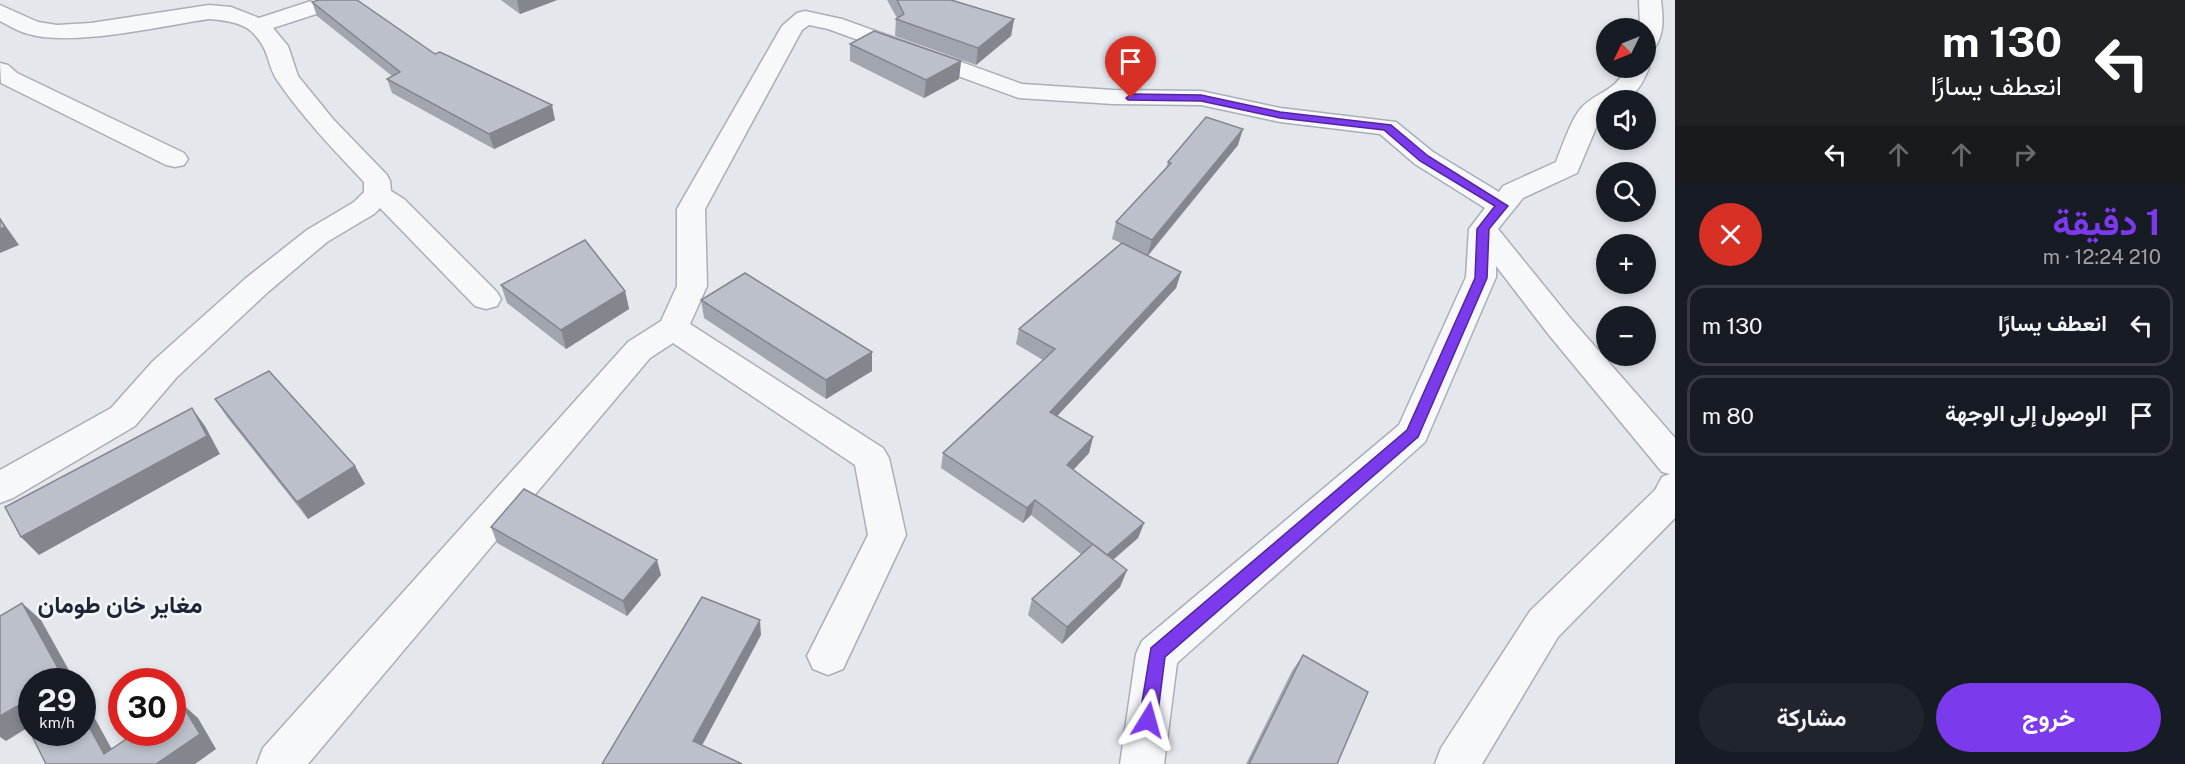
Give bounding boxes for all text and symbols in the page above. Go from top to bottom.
text: 130 m [1942,17,2062,66]
north arrow [1596,18,1656,78]
map controls [1596,18,1656,366]
icon: left [2083,24,2161,102]
pin [1105,36,1156,98]
icon: arrive [1114,45,1147,78]
text: انعطف يسارًا [1931,69,2062,101]
button: sound [1596,90,1656,150]
icon: left [1819,138,1852,171]
icon: ahead [1882,138,1915,171]
icon: ahead [1945,138,1978,171]
icon: right [2008,138,2041,171]
button: search [1596,162,1656,222]
text: 1 دقيقة [2053,201,2161,243]
button: close [1699,203,1762,266]
button: + [1596,234,1656,294]
text: 210 m · 12:24 [2043,245,2161,269]
button: − [1596,306,1656,366]
icon: left [2125,309,2158,342]
text: انعطف يسارًا [1998,310,2107,336]
text: 130 m [1702,313,1763,339]
icon: arrive [2125,399,2158,432]
text: الوصول إلى الوجهة [1945,400,2107,426]
text: 80 m [1702,403,1754,429]
district label: مغاير خان طومان [38,590,202,620]
speed limit sign: 30 [108,668,186,746]
text: 29 [38,682,76,718]
button: مشاركة [1699,683,1924,752]
button: خروج [1936,683,2161,752]
position arrow [1116,688,1180,752]
text: km/h [39,714,75,731]

